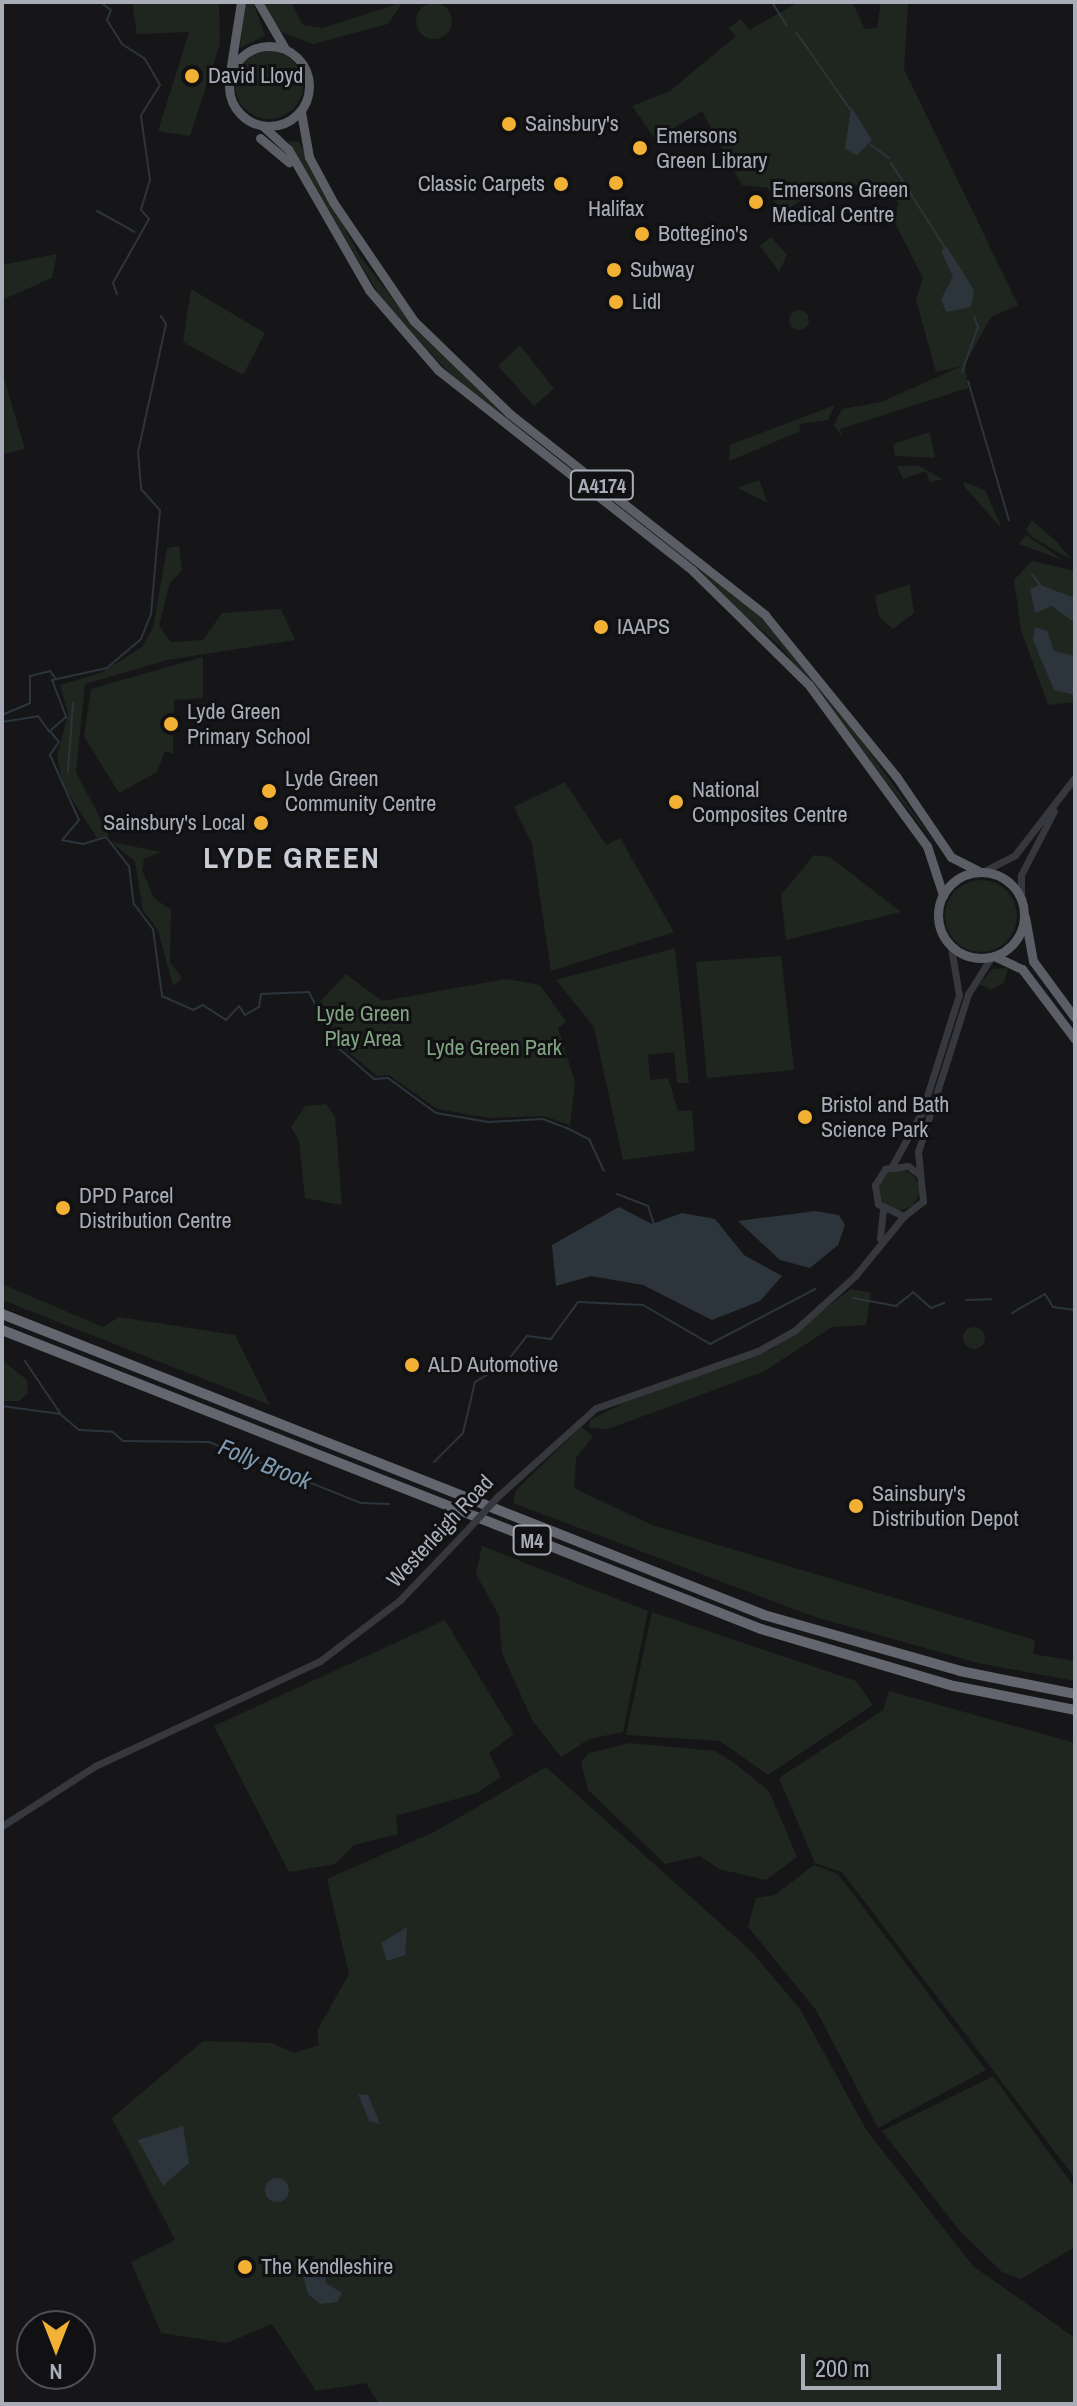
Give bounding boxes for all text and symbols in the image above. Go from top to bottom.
place label: David Lloyd [208,63,303,89]
marker: David Lloyd [183,67,201,85]
place label: Sainsbury's [525,111,619,137]
marker: Sainsbury's [500,115,518,133]
place label: Emersons Green Library [656,122,767,174]
marker: Emersons Green Library [631,139,649,157]
place label: Classic Carpets [418,171,545,197]
marker: Halifax [607,174,625,192]
marker: Classic Carpets [552,175,570,193]
place label: Emersons Green Medical Centre [772,176,908,228]
marker: Emersons Green Medical Centre [747,193,765,211]
place label: Halifax [588,196,644,222]
place label: Bottegino's [658,221,748,247]
marker: Bottegino's [633,225,651,243]
place label: Subway [630,257,694,283]
marker: Subway [605,261,623,279]
place label: Lidl [632,289,661,315]
marker: Lidl [607,293,625,311]
road number: A4174 [568,469,636,501]
place label: IAAPS [617,614,670,640]
marker: IAAPS [592,618,610,636]
place label: Lyde Green Primary School [187,698,310,750]
marker: Lyde Green Primary School [162,715,180,733]
place label: Lyde Green Community Centre [285,765,436,816]
place label: National Composites Centre [692,776,847,828]
marker: Lyde Green Community Centre [260,782,278,800]
marker: National Composites Centre [667,793,685,811]
place label: Sainsbury's Local [103,810,245,836]
marker: Sainsbury's Local [252,814,270,832]
district label: LYDE GREEN [203,839,381,875]
park label: Lyde Green Play Area [316,1000,410,1052]
park label: Lyde Green Park [426,1035,562,1061]
place label: Bristol and Bath Science Park [821,1091,949,1142]
marker: Bristol and Bath Science Park [796,1108,814,1126]
place label: DPD Parcel Distribution Centre [79,1182,231,1234]
marker: DPD Parcel Distribution Centre [54,1199,72,1217]
place label: ALD Automotive [428,1352,559,1378]
marker: ALD Automotive [403,1356,421,1374]
water label: Folly Brook [214,1432,316,1496]
street label: Westerleigh Road [381,1469,499,1593]
place label: Sainsbury's Distribution Depot [872,1480,1018,1532]
marker: Sainsbury's Distribution Depot [847,1497,865,1515]
road number: M4 [512,1524,552,1556]
place label: The Kendleshire [261,2254,393,2280]
marker: The Kendleshire [236,2258,254,2276]
north arrow [16,2310,96,2390]
scale bar [805,2338,1005,2388]
text: 200 m [815,2352,870,2384]
text: N [49,2357,63,2387]

